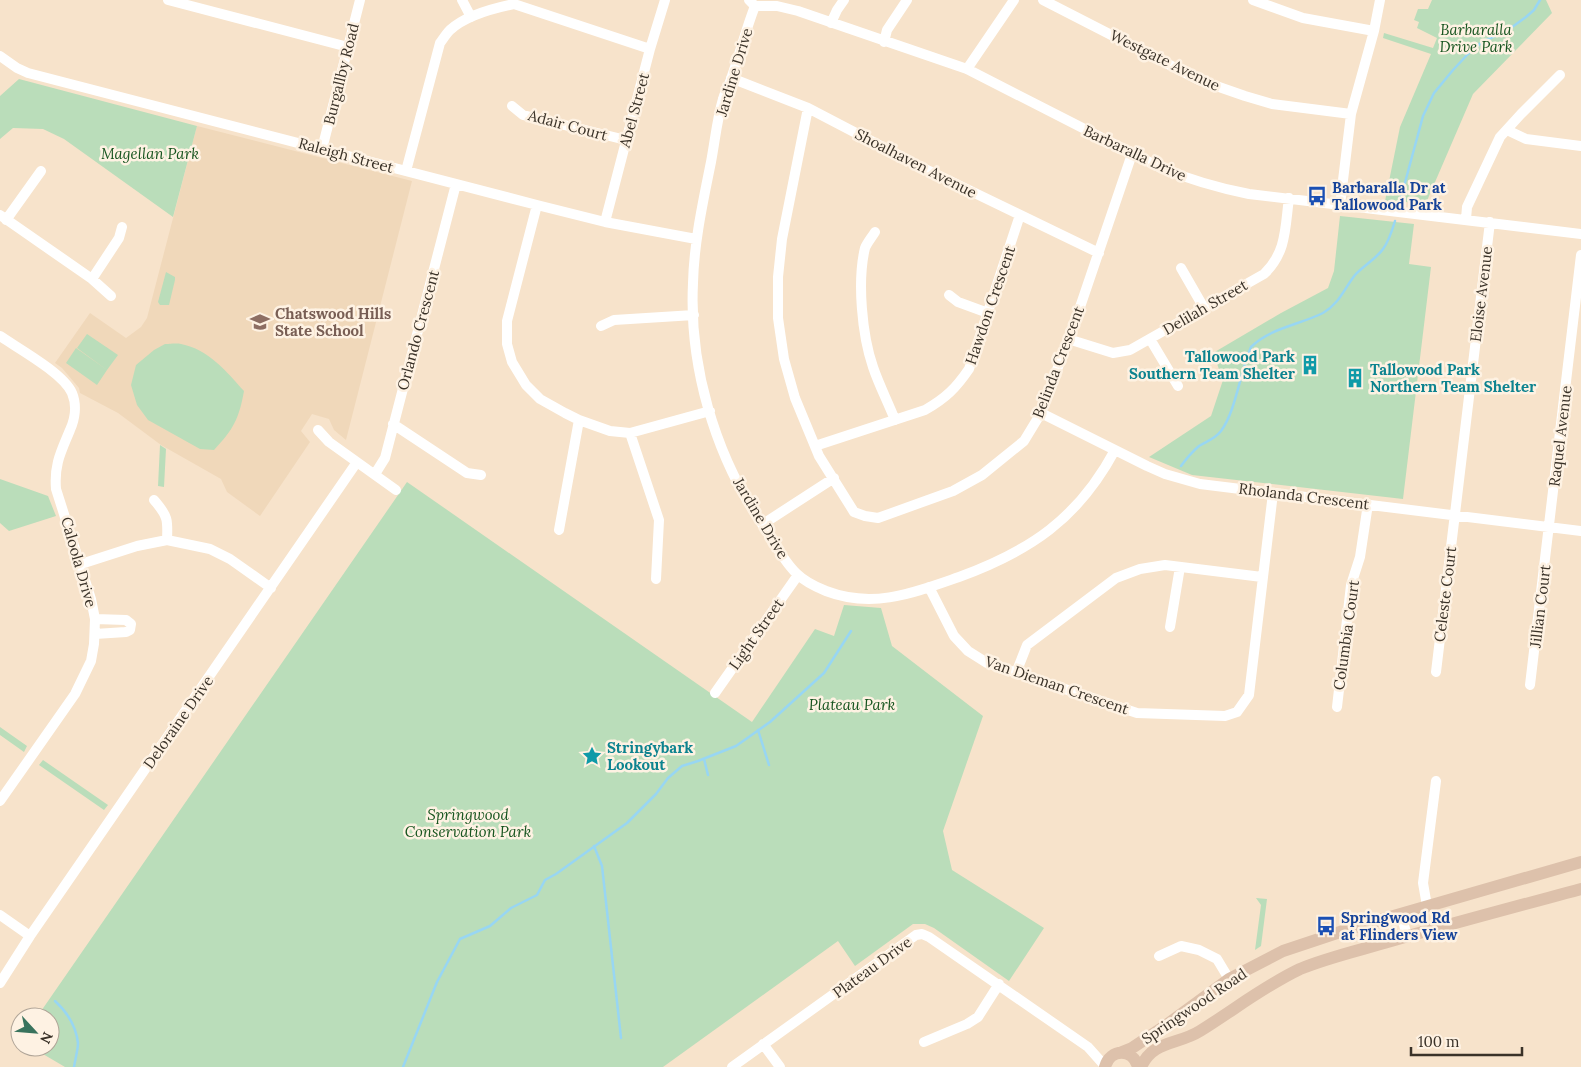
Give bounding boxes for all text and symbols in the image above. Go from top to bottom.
park label: Barbaralla Drive Park [1439,20,1513,56]
street label: Burgallby Road [319,21,363,127]
street label: Westgate Avenue [1107,25,1223,95]
street label: Jardine Drive [711,26,756,119]
street label: Abel Street [615,70,653,151]
street label: Adair Court [525,105,610,145]
street label: Barbaralla Drive [1080,121,1190,185]
street label: Shoalhaven Avenue [852,124,980,202]
street label: Raleigh Street [296,133,396,177]
park label: Magellan Park [101,144,199,163]
place label: Barbaralla Dr at Tallowood Park [1332,178,1447,214]
bus stop icon: Barbaralla Dr at Tallowood Park [1306,185,1328,207]
street label: Hawdon Crescent [961,243,1019,367]
street label: Eloise Avenue [1466,245,1496,343]
street label: Orlando Crescent [393,268,443,392]
street label: Delilah Street [1159,275,1251,339]
street label: Belinda Crescent [1028,303,1088,421]
place label: Chatswood Hills State School [275,304,391,340]
school or university icon: Chatswood Hills State School [249,311,271,333]
place label: Tallowood Park Southern Team Shelter [1129,347,1296,383]
building icon: Tallowood Park Southern Team Shelter [1299,354,1321,376]
place label: Tallowood Park Northern Team Shelter [1370,360,1537,396]
building icon: Tallowood Park Northern Team Shelter [1344,367,1366,389]
street label: Raquel Avenue [1544,384,1576,488]
street label: Jardine Drive [729,473,793,562]
street label: Rholanda Crescent [1238,479,1371,513]
street label: Caloola Drive [57,515,101,609]
street label: Celeste Court [1430,545,1460,643]
street label: Jillian Court [1525,563,1555,650]
street label: Columbia Court [1329,579,1363,691]
street label: Light Street [725,595,788,673]
street label: Van Dieman Crescent [982,651,1132,719]
street label: Deloraine Drive [139,672,217,772]
park label: Plateau Park [809,695,895,714]
place label: Stringybark Lookout [607,738,693,774]
place icon: Stringybark Lookout [581,745,603,767]
park label: Springwood Conservation Park [405,805,531,841]
place label: Springwood Rd at Flinders View [1341,908,1458,944]
bus stop icon: Springwood Rd at Flinders View [1315,915,1337,937]
street label: Plateau Drive [829,932,915,1002]
street label: Springwood Road [1138,964,1250,1048]
north arrow [10,1007,60,1057]
scale bar [1411,1024,1522,1056]
text: N [36,1029,57,1047]
text: 100 m [1418,1032,1459,1051]

